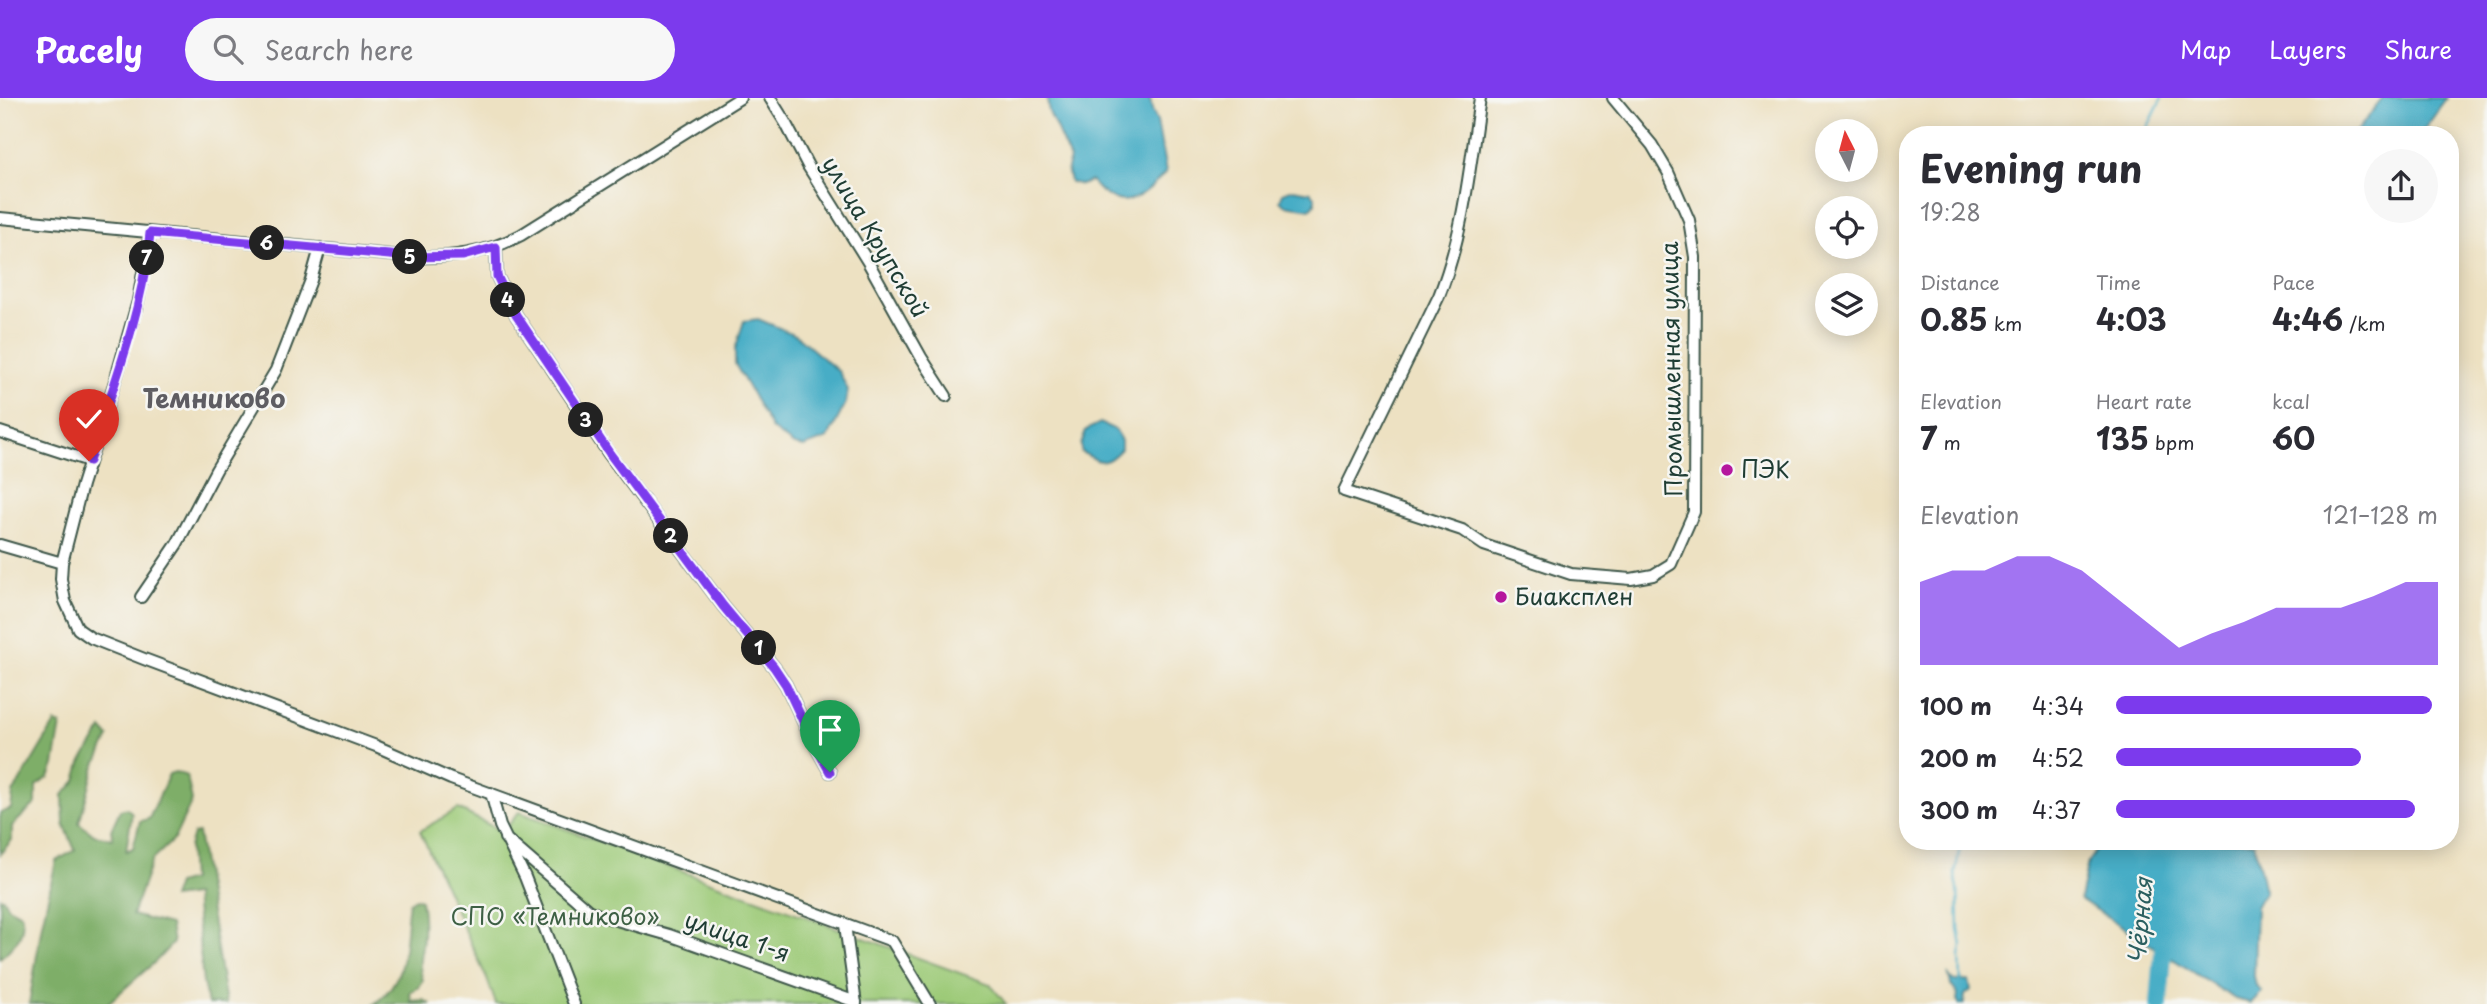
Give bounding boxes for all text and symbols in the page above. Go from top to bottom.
search box [185,18,675,81]
text: Pacely [35,24,143,74]
icon: search [209,30,247,68]
text: Search here [265,30,413,69]
text: Map [2180,31,2231,67]
text: Layers [2269,31,2346,67]
text: Share [2384,31,2452,67]
north arrow [1815,119,1878,182]
map controls [1815,119,1878,336]
text: Evening run [1920,139,2142,196]
street label: улица Крупской [814,149,938,324]
button: share [2364,149,2438,223]
text: 19:28 [1920,194,1981,229]
button: locate [1815,196,1878,259]
pin: 6 [250,226,284,260]
text: 6 [260,228,273,256]
pin: 7 [130,240,164,276]
pin: 5 [392,240,428,274]
street label: Промышленная улица [1651,241,1690,497]
text: 5 [403,242,416,270]
text: 7 [141,243,152,271]
text: Distance [1920,268,2000,296]
text: Time [2096,268,2141,296]
text: Pace [2272,268,2315,296]
button: layers [1815,273,1878,336]
pin: 4 [490,282,526,318]
text: 4 [501,285,514,313]
text: 0.85 [1920,296,1988,341]
text: 4:03 [2096,296,2167,341]
text: 4:46 [2272,296,2343,341]
text: km [1988,309,2022,337]
text: /km [2343,309,2386,337]
district label: Темниково [143,378,286,417]
text: Elevation [1920,387,2002,415]
text: Heart rate [2096,387,2192,415]
text: kcal [2272,387,2310,415]
pin [59,389,119,461]
icon: check [70,400,108,438]
pin: 3 [568,402,604,438]
text: 3 [579,405,592,433]
text: 7 [1920,415,1937,460]
text: 135 [2096,415,2149,460]
text: 60 [2272,415,2315,460]
text: m [1937,428,1961,456]
text: bpm [2149,428,2195,456]
place label: ПЭК [1741,451,1790,486]
marker: ПЭК [1719,462,1735,478]
text: Elevation [1920,497,2019,532]
text: 121–128 m [2323,497,2438,532]
pin: 2 [654,518,688,554]
text: 2 [664,521,677,549]
place label: Биаксплен [1515,578,1633,613]
marker: Биаксплен [1493,589,1509,605]
pin: 1 [742,630,776,666]
text: 1 [754,633,763,661]
text: 100 m [1920,688,1992,723]
text: 4:34 [2032,688,2084,723]
pin [800,700,860,772]
icon: arrive [811,711,849,749]
text: 200 m [1920,740,1997,775]
text: 4:52 [2032,740,2084,775]
text: 300 m [1920,792,1998,827]
text: 4:37 [2032,792,2081,827]
water label: Чёрная [2117,874,2161,966]
park label: СПО «Темниково» [450,898,660,933]
street label: улица 1-я [680,901,795,970]

